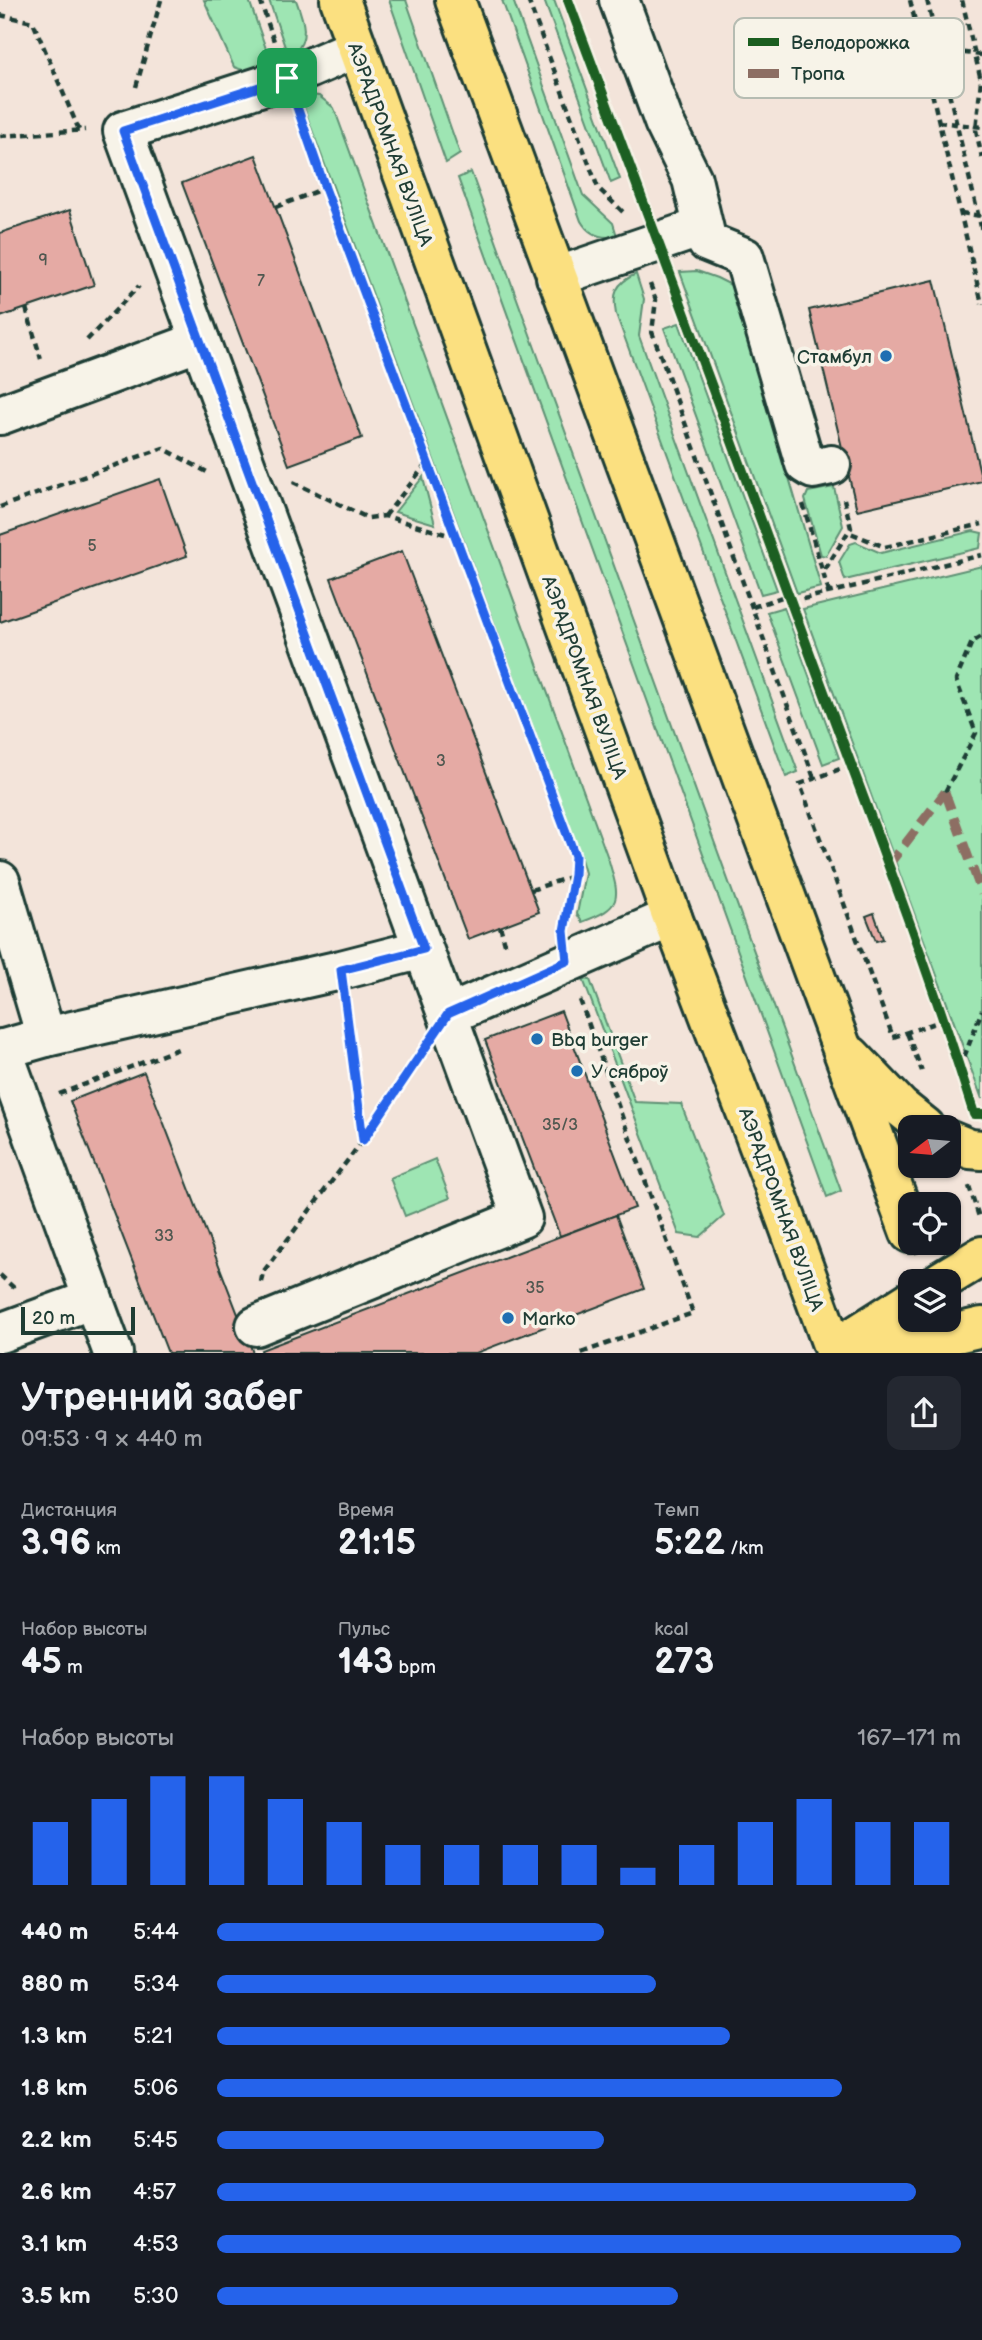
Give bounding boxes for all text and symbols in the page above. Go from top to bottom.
legend [734,18,964,98]
text: Велодорожка [791,32,910,55]
street label: АЭРАДРОМНАЯ ВУЛІЦА [342,39,437,250]
pin [257,48,317,108]
icon: arrive [268,59,306,97]
text: Тропа [791,63,845,86]
house number: 9 [38,251,48,270]
house number: 7 [257,272,265,291]
place label: Стамбул [797,346,872,369]
marker: Стамбул [878,348,894,364]
house number: 5 [87,537,97,556]
street label: АЭРАДРОМНАЯ ВУЛІЦА [536,572,631,783]
house number: 3 [436,752,446,771]
place label: Bbq burger [551,1029,649,1052]
marker: Bbq burger [529,1031,545,1047]
place label: У сяброў [591,1061,668,1084]
marker: У сяброў [569,1063,585,1079]
street label: АЭРАДРОМНАЯ ВУЛІЦА [733,1104,828,1315]
north arrow [898,1115,961,1178]
map controls [898,1115,961,1332]
house number: 35/3 [542,1116,578,1135]
button: locate [898,1192,961,1255]
house number: 33 [154,1227,174,1246]
button: layers [898,1269,961,1332]
house number: 35 [525,1279,545,1298]
scale bar [21,1304,135,1336]
text: 20 m [32,1307,75,1330]
place label: Marko [522,1308,576,1331]
marker: Marko [500,1310,516,1326]
text: Утренний забег [21,1376,303,1421]
button: share [887,1376,961,1450]
text: 09:53 · 9 × 440 m [21,1425,203,1453]
text: Дистанция [21,1499,117,1522]
text: Время [338,1499,394,1522]
text: Темп [654,1499,699,1522]
text: 3.96 [21,1522,91,1565]
text: 21:15 [338,1522,416,1565]
text: 5:22 [654,1522,725,1565]
text: km [91,1537,121,1560]
text: /km [725,1537,764,1560]
text: Набор высоты [21,1618,147,1641]
text: Пульс [338,1618,390,1641]
text: kcal [654,1618,688,1641]
text: 45 [21,1641,62,1684]
text: 143 [338,1641,393,1684]
text: 273 [654,1641,714,1684]
text: m [62,1656,83,1679]
text: bpm [393,1656,436,1679]
text: Набор высоты [21,1724,174,1752]
text: 167–171 m [857,1724,961,1752]
text: 440 m [21,1918,88,1946]
text: 5:44 [133,1918,179,1946]
text: 880 m [21,1970,89,1998]
text: 5:34 [133,1970,179,1998]
text: 1.3 km [21,2022,87,2050]
text: 5:21 [133,2022,173,2050]
text: 1.8 km [21,2074,87,2102]
text: 5:06 [133,2074,178,2102]
text: 2.2 km [21,2126,92,2154]
text: 5:45 [133,2126,178,2154]
text: 2.6 km [21,2178,92,2206]
text: 4:57 [133,2178,176,2206]
text: 3.1 km [21,2230,87,2258]
text: 4:53 [133,2230,179,2258]
text: 3.5 km [21,2282,91,2310]
text: 5:30 [133,2282,179,2310]

